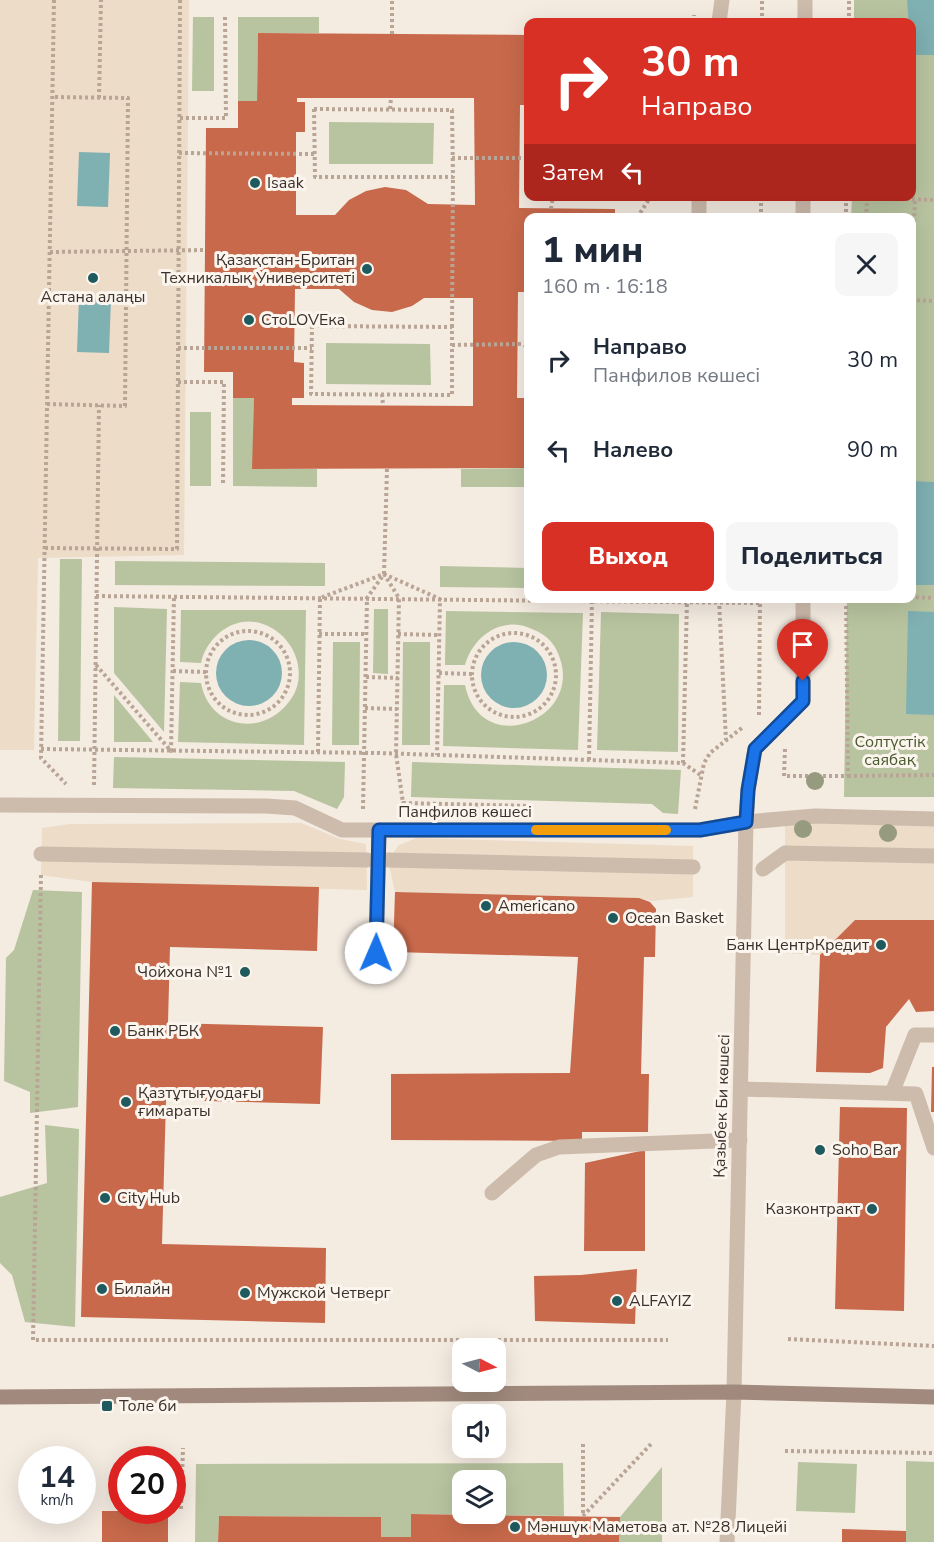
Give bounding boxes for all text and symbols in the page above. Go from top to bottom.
text: 30 m [641,34,740,91]
icon: right [542,42,620,120]
text: Направо [641,88,752,125]
icon: left [616,156,649,189]
text: Затем [542,158,604,188]
place label: Isaak [267,172,305,194]
marker: Isaak [248,176,262,190]
text: 1 мин [542,226,643,275]
button: close [835,233,898,296]
place label: Қазақстан-Британ Техникалық Университеті [161,249,355,289]
marker: Қазақстан-Британ Техникалық Университеті [360,262,374,276]
marker: Астана алаңы [86,271,100,285]
text: 160 m · 16:18 [542,273,668,300]
place label: Астана алаңы [41,286,145,308]
place label: СтоLOVEка [261,309,345,331]
marker: СтоLOVEка [242,313,256,327]
text: Направо [593,332,687,362]
icon: right [542,344,575,377]
text: 30 m [847,345,898,375]
text: Панфилов көшесі [593,362,760,389]
icon: left [542,434,575,467]
text: Налево [593,435,673,465]
text: 90 m [847,435,898,465]
button: Выход [542,522,714,591]
button: Поделиться [726,522,898,591]
pin [777,619,828,681]
icon: arrive [786,628,819,661]
park label: Солтүстік саябақ [855,731,926,771]
street label: Панфилов көшесі [398,801,532,823]
place label: Americano [498,895,575,917]
marker: Americano [479,899,493,913]
place label: Ocean Basket [625,907,724,929]
marker: Ocean Basket [606,911,620,925]
position arrow [344,921,408,985]
place label: Банк ЦентрКредит [726,934,870,956]
marker: Банк ЦентрКредит [874,938,888,952]
place label: Чойхона №1 [137,961,233,983]
marker: Чойхона №1 [238,965,252,979]
place label: Банк РБК [127,1020,200,1042]
marker: Банк РБК [108,1024,122,1038]
street label: Қазыбек Би көшесі [709,1034,735,1178]
place label: Қазтұтығуодағы ғимараты [138,1082,261,1122]
marker: Қазтұтығуодағы ғимараты [119,1095,133,1109]
place label: Soho Bar [832,1139,898,1161]
marker: Soho Bar [813,1143,827,1157]
place label: City Hub [117,1187,180,1209]
marker: City Hub [98,1191,112,1205]
place label: Казконтракт [766,1198,861,1220]
marker: Казконтракт [865,1202,879,1216]
place label: Билайн [114,1278,170,1300]
marker: Билайн [95,1282,109,1296]
place label: Мужской Четверг [257,1282,391,1304]
marker: Мужской Четверг [238,1286,252,1300]
place label: ALFAYIZ [629,1290,692,1312]
marker: ALFAYIZ [610,1294,624,1308]
north arrow [452,1338,506,1392]
map controls [452,1338,506,1524]
place label: Толе би [119,1395,177,1417]
marker: Толе би [100,1399,114,1413]
button: sound [452,1404,506,1458]
speed limit sign: 20 [108,1446,186,1524]
text: 14 [39,1457,75,1498]
button: layers [452,1470,506,1524]
text: km/h [40,1490,74,1510]
place label: Мәншүк Маметова ат. №28 Лицейі [527,1516,787,1538]
marker: Мәншүк Маметова ат. №28 Лицейі [508,1520,522,1534]

